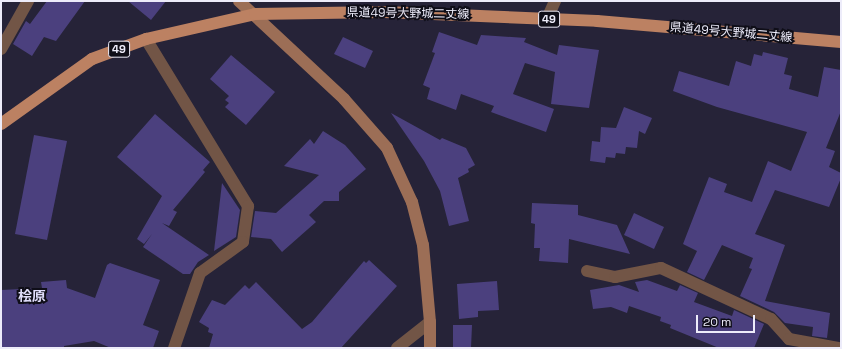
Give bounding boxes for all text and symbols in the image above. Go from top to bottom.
street label: 県道49号大野城二丈線 [346,6,470,22]
road number: 49 [538,10,560,28]
street label: 県道49号大野城二丈線 [669,20,793,46]
road number: 49 [108,40,130,58]
district label: 桧原 [18,288,46,304]
scale bar [698,307,757,333]
text: 20 m [703,314,731,330]

